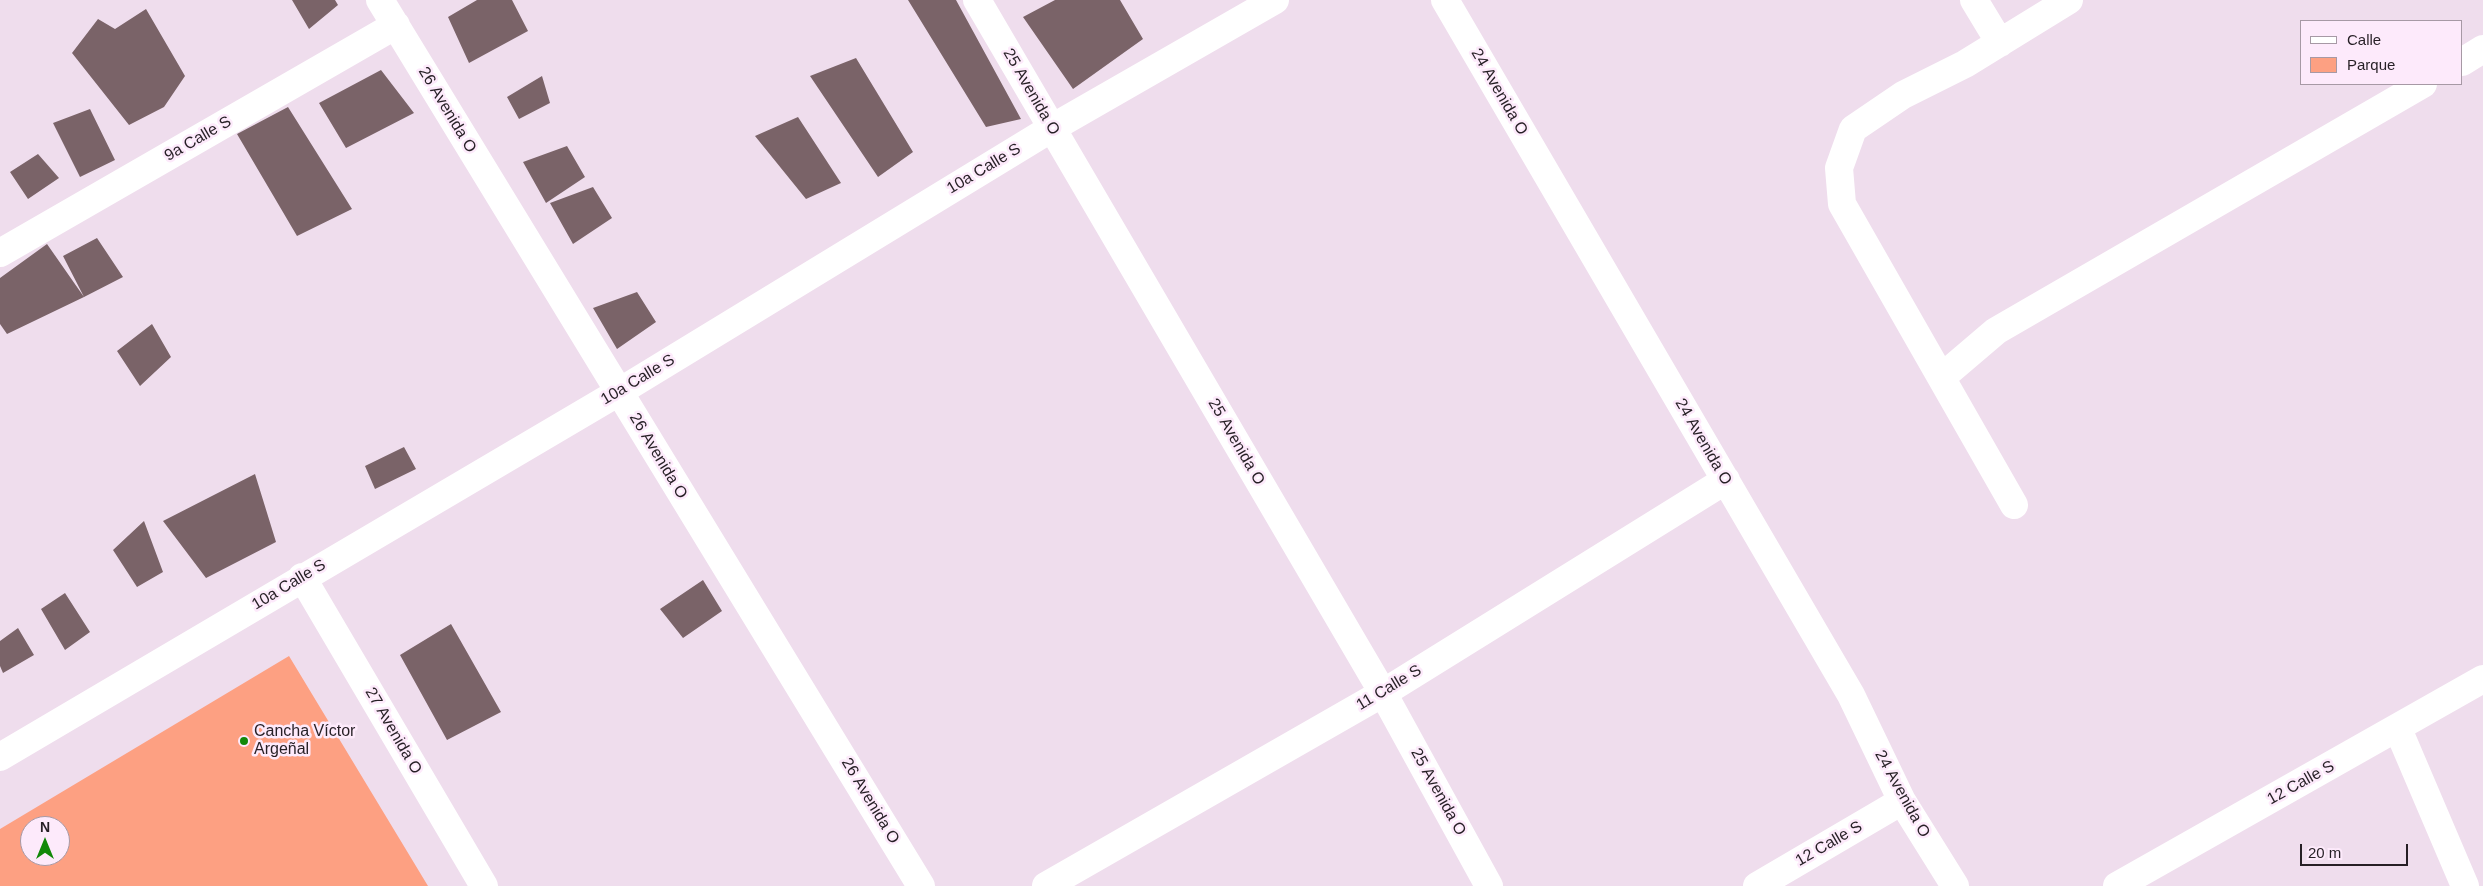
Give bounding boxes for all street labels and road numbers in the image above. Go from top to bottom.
street label: 25 Avenida O [999,45,1063,139]
street label: 24 Avenida O [1467,45,1531,139]
street label: 26 Avenida O [414,64,480,156]
street label: 9a Calle S [161,112,235,166]
street label: 10a Calle S [944,139,1024,199]
street label: 10a Calle S [598,350,678,410]
street label: 25 Avenida O [1204,395,1268,489]
street label: 24 Avenida O [1671,395,1735,489]
street label: 26 Avenida O [625,410,691,502]
street label: 10a Calle S [249,555,329,615]
street label: 11 Calle S [1353,661,1425,715]
street label: 27 Avenida O [361,684,425,778]
street label: 25 Avenida O [1406,745,1470,839]
street label: 24 Avenida O [1870,747,1934,841]
street label: 26 Avenida O [837,755,903,847]
street label: 12 Calle S [2264,757,2338,809]
street label: 12 Calle S [1792,817,1866,871]

